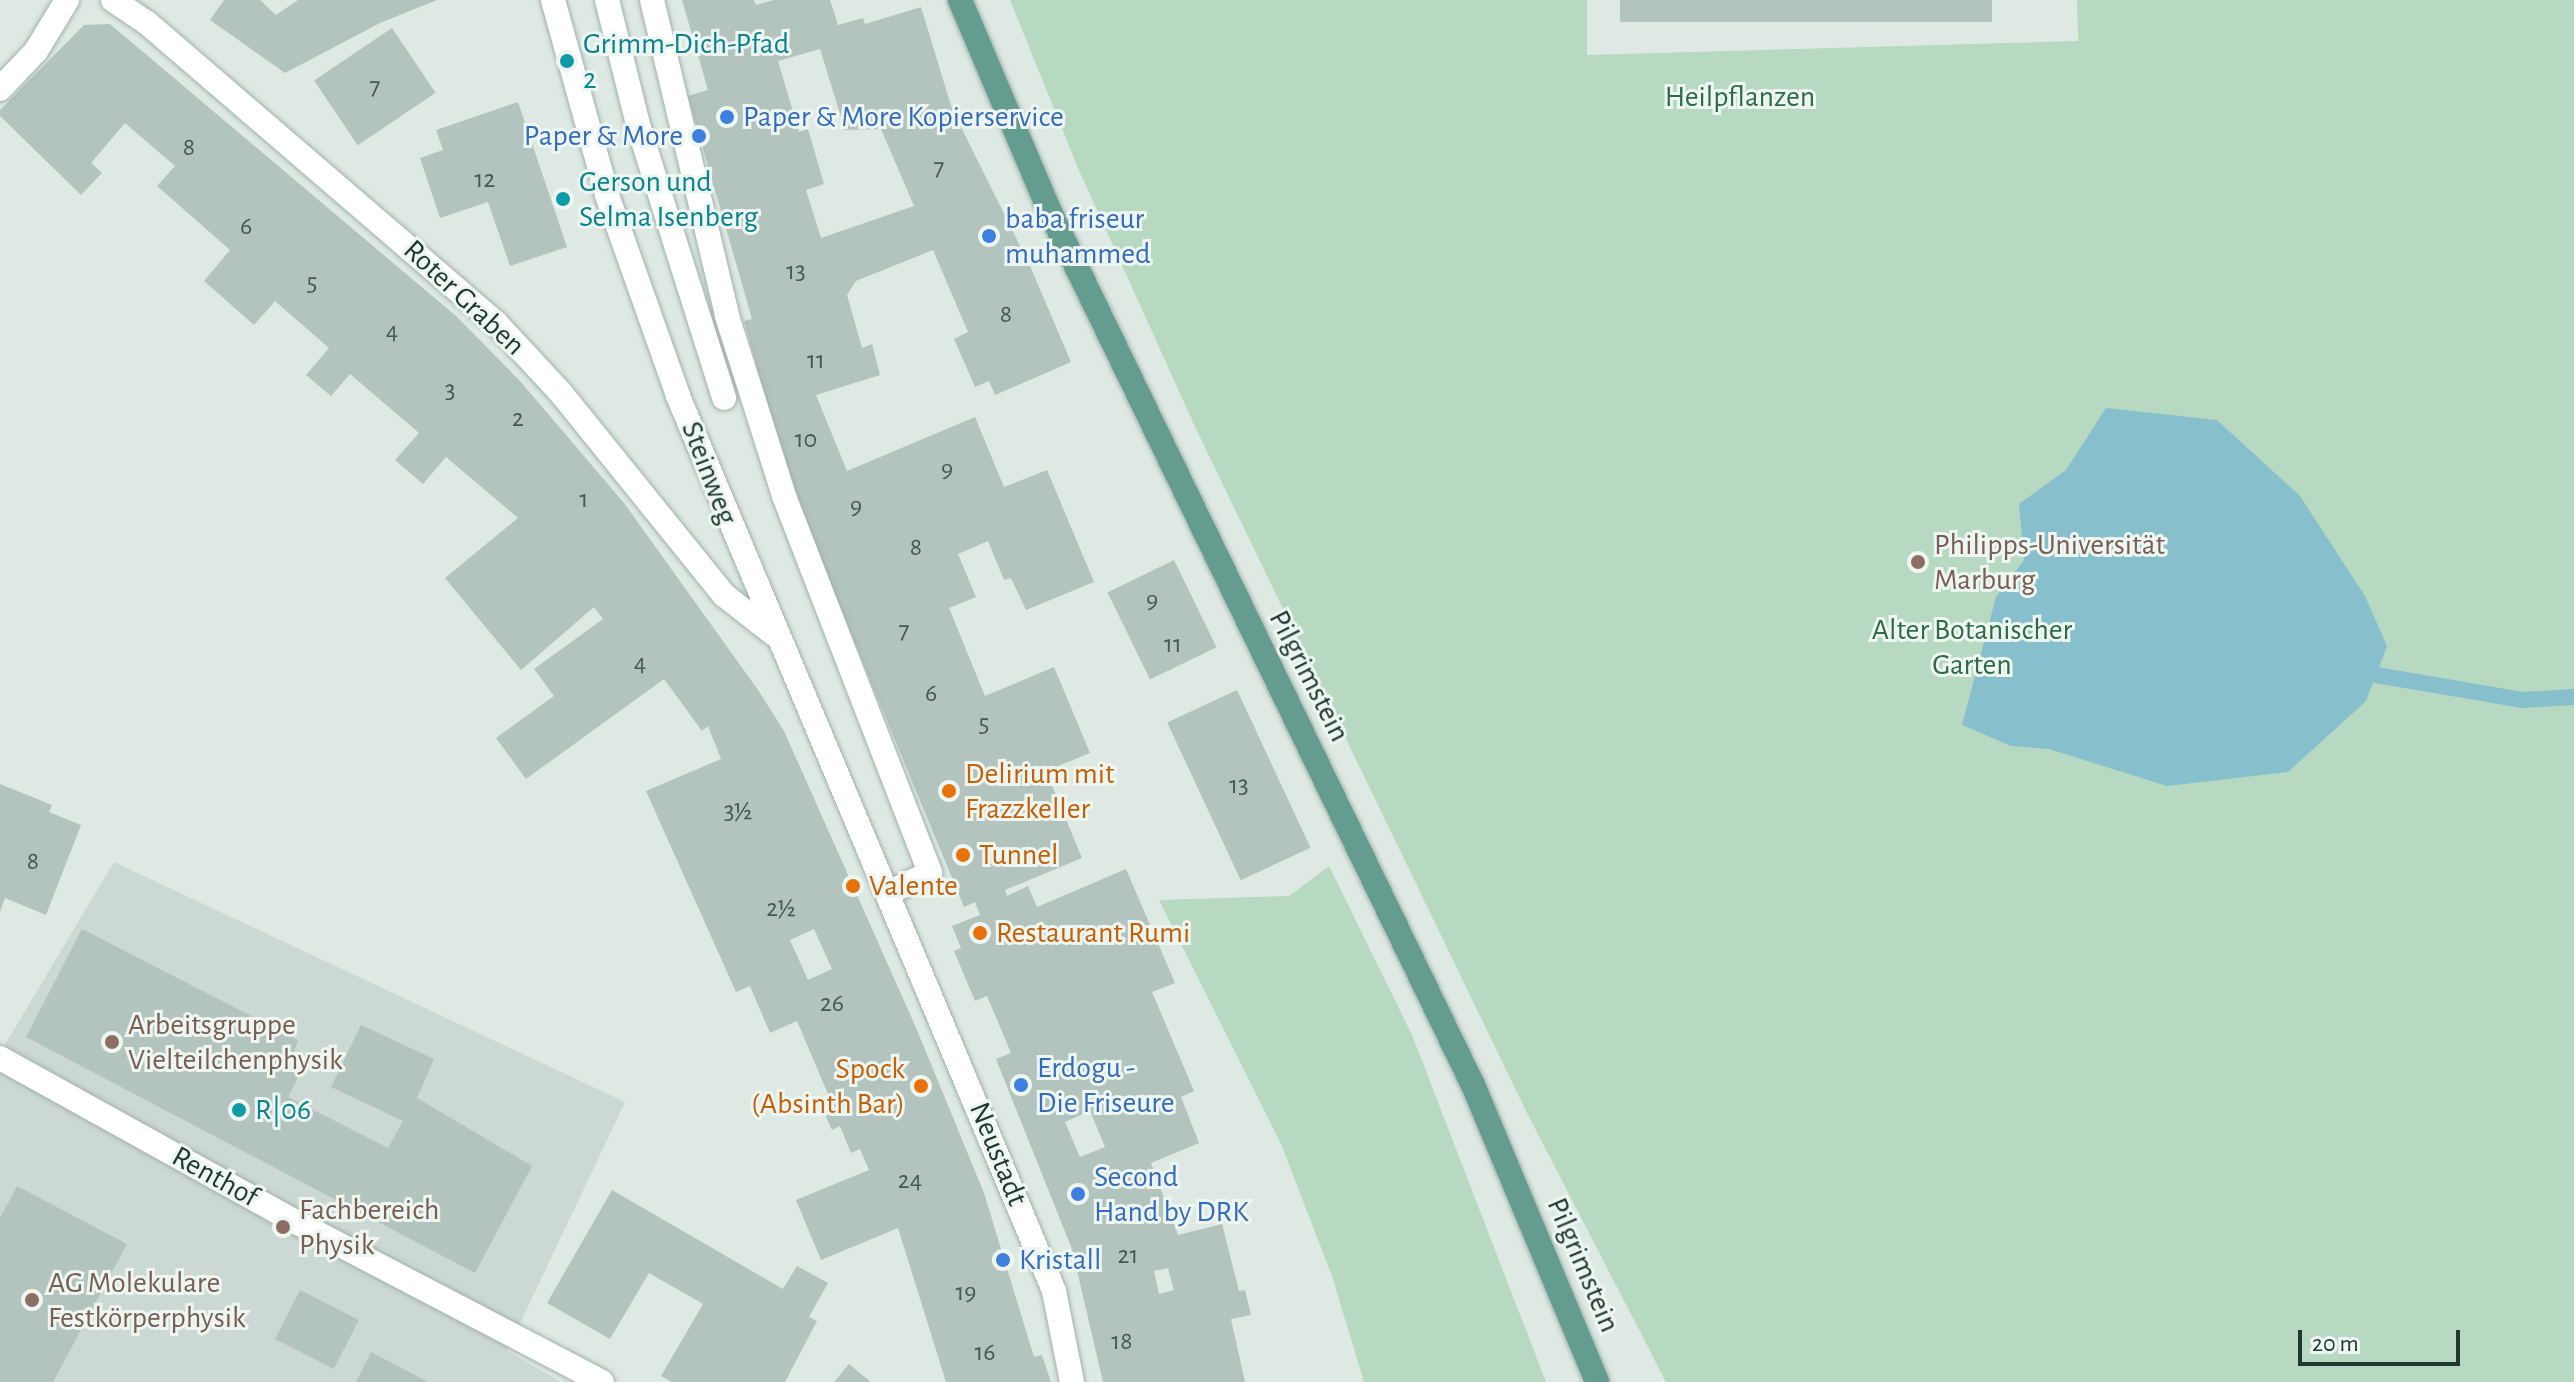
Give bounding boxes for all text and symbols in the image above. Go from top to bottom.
place label: Grimm-Dich-Pfad 2 [583,26,789,96]
marker: Grimm-Dich-Pfad 2 [558,52,576,70]
house number: 7 [370,71,380,103]
park label: Heilpflanzen [1665,79,1815,115]
place label: Paper & More Kopierservice [743,99,1064,135]
marker: Paper & More Kopierservice [718,108,736,126]
place label: Paper & More [524,118,683,154]
marker: Paper & More [690,127,708,145]
house number: 8 [183,132,195,164]
house number: 7 [934,152,944,184]
house number: 12 [475,164,495,196]
place label: Gerson und Selma Isenberg [579,164,758,234]
marker: Gerson und Selma Isenberg [554,190,572,208]
place label: baba friseur muhammed [1005,201,1151,272]
house number: 6 [240,211,252,243]
marker: baba friseur muhammed [980,227,998,245]
street label: Roter Graben [396,233,532,363]
house number: 13 [786,256,806,288]
house number: 5 [307,267,317,299]
house number: 8 [1000,299,1012,331]
house number: 4 [386,316,398,348]
house number: 11 [807,345,825,377]
house number: 3 [445,375,455,407]
house number: 2 [512,403,524,435]
street label: Steinweg [673,416,745,530]
house number: 10 [795,424,817,456]
house number: 9 [941,454,953,486]
house number: 1 [580,484,588,516]
house number: 9 [850,491,862,523]
place label: Philipps-Universität Marburg [1934,527,2165,598]
house number: 8 [910,532,922,564]
marker: Philipps-Universität Marburg [1909,553,1927,571]
house number: 9 [1146,585,1158,617]
street label: Pilgrimstein [1261,604,1357,748]
park label: Alter Botanischer Garten [1872,612,2072,682]
house number: 7 [899,615,909,647]
house number: 11 [1164,629,1182,661]
house number: 4 [634,648,646,680]
house number: 6 [925,678,937,710]
house number: 5 [979,708,989,740]
place label: Delirium mit Frazzkeller [965,756,1115,826]
house number: 13 [1229,770,1249,802]
marker: Delirium mit Frazzkeller [940,782,958,800]
house number: 3½ [724,796,752,828]
place label: Tunnel [979,837,1058,873]
house number: 8 [27,846,39,878]
marker: Tunnel [954,846,972,864]
place label: Valente [869,868,958,904]
marker: Valente [844,877,862,895]
house number: 2½ [766,893,796,925]
place label: Restaurant Rumi [996,915,1190,951]
marker: Restaurant Rumi [971,924,989,942]
house number: 26 [820,988,844,1020]
place label: Arbeitsgruppe Vielteilchenphysik [128,1007,343,1078]
marker: Arbeitsgruppe Vielteilchenphysik [103,1033,121,1051]
place label: Erdogu - Die Friseure [1037,1050,1175,1120]
place label: Spock (Absinth Bar) [751,1051,905,1122]
marker: Erdogu - Die Friseure [1012,1076,1030,1094]
marker: Spock (Absinth Bar) [912,1077,930,1095]
place label: R|06 [255,1092,311,1128]
street label: Neustadt [961,1097,1035,1211]
marker: R|06 [230,1101,248,1119]
street label: Renthof [165,1139,265,1215]
place label: Second Hand by DRK [1094,1159,1249,1230]
house number: 24 [898,1165,922,1197]
marker: Second Hand by DRK [1069,1185,1087,1203]
place label: Fachbereich Physik [299,1192,439,1262]
street label: Pilgrimstein [1539,1192,1627,1338]
marker: Fachbereich Physik [274,1218,292,1236]
house number: 21 [1118,1240,1138,1272]
place label: Kristall [1019,1242,1101,1278]
marker: Kristall [994,1251,1012,1269]
place label: AG Molekulare Festkörperphysik [48,1265,246,1336]
house number: 19 [955,1277,977,1309]
marker: AG Molekulare Festkörperphysik [23,1291,41,1309]
scale bar [2302,1314,2464,1364]
house number: 18 [1111,1326,1133,1358]
text: 20 m [2312,1332,2359,1356]
house number: 16 [974,1337,996,1369]

